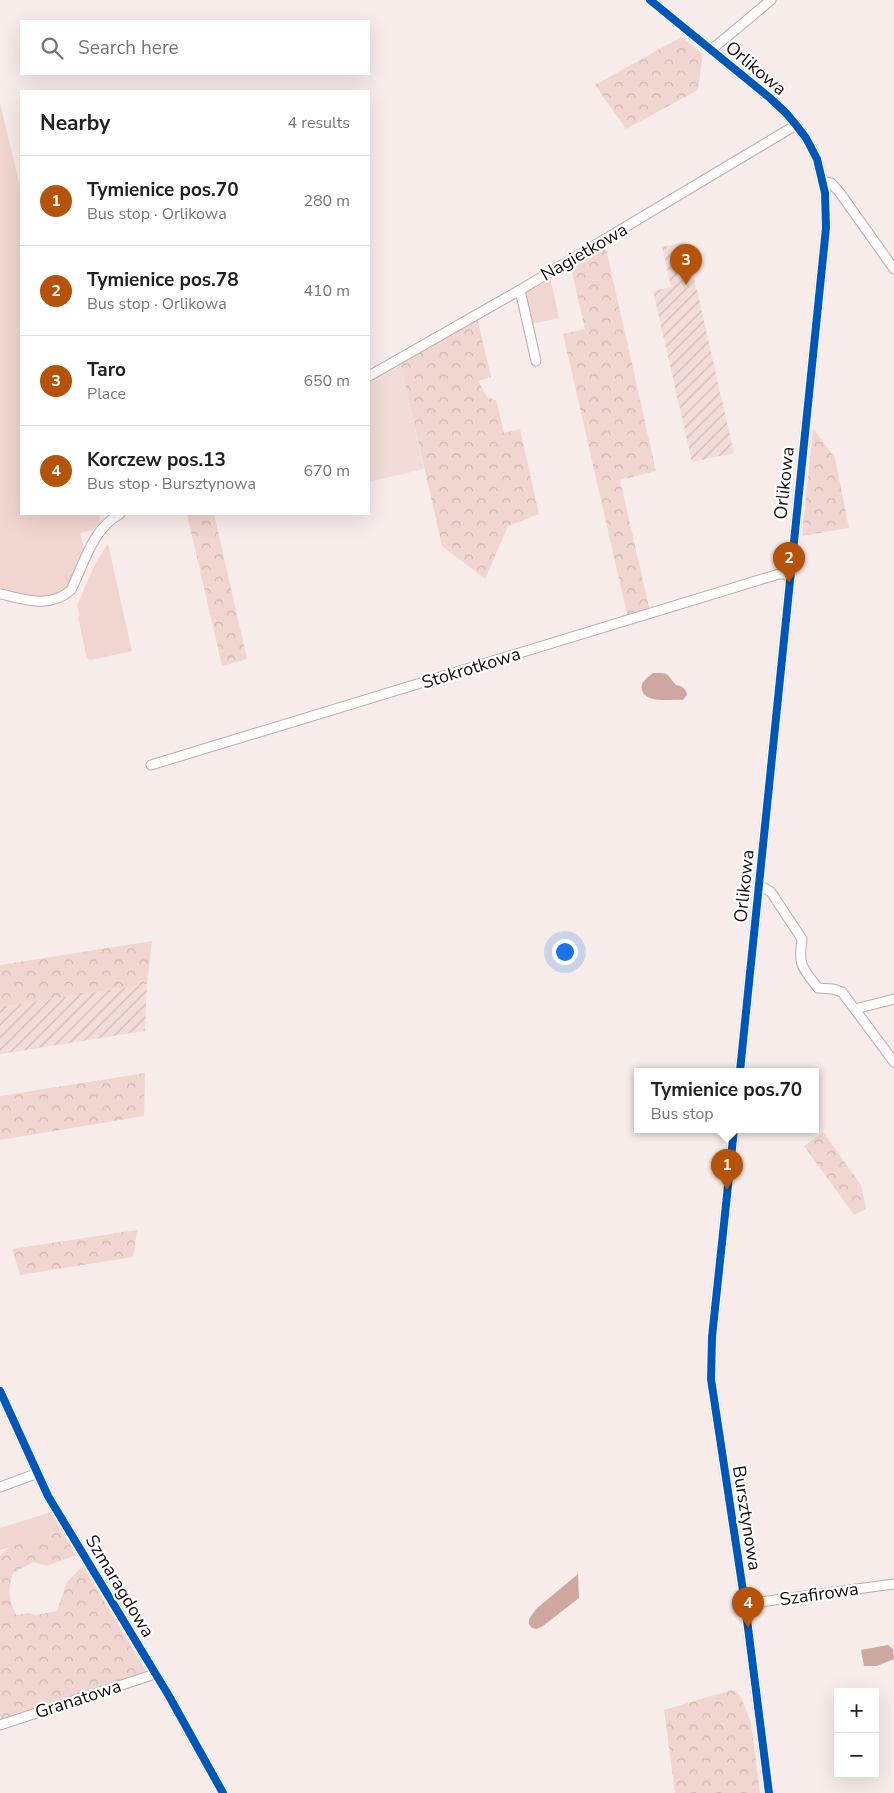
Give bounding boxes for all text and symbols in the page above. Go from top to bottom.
search box [20,20,370,75]
icon: search [38,34,66,62]
text: Search here [78,35,179,61]
street label: Orlikowa [720,35,792,101]
text: Nearby [40,109,110,137]
text: 4 results [288,112,350,134]
text: Tymienice pos.70 [87,177,239,203]
text: 1 [51,190,61,212]
text: 280 m [303,190,350,212]
text: Bus stop · Orlikowa [87,203,227,225]
street label: Nagietkowa [536,217,632,287]
pin: 3 [670,244,702,285]
text: Tymienice pos.78 [87,267,239,293]
text: 2 [51,280,61,302]
text: 410 m [303,280,350,302]
text: Bus stop · Orlikowa [87,293,227,315]
text: Taro [87,357,126,383]
text: 3 [51,370,61,392]
text: 650 m [303,370,350,392]
text: Place [87,383,126,405]
street label: Orlikowa [768,445,800,521]
text: Korczew pos.13 [87,447,226,473]
text: 4 [51,460,61,482]
text: 670 m [303,460,350,482]
text: Bus stop · Bursztynowa [87,473,256,495]
pin: 2 [773,542,805,583]
street label: Stokrotkowa [419,642,523,694]
street label: Orlikowa [728,848,760,924]
your location [552,939,578,965]
popup [634,1068,819,1133]
text: Tymienice pos.70 [651,1077,802,1103]
text: Bus stop [651,1103,714,1125]
pin: 1 [711,1149,743,1190]
street label: Bursztynowa [727,1464,767,1572]
street label: Szmaragdowa [80,1530,160,1642]
street label: Szafirowa [778,1577,860,1611]
pin: 4 [732,1587,764,1628]
street label: Granatowa [32,1674,124,1724]
map controls [834,1688,879,1778]
button: + [834,1688,879,1733]
button: − [834,1733,879,1778]

